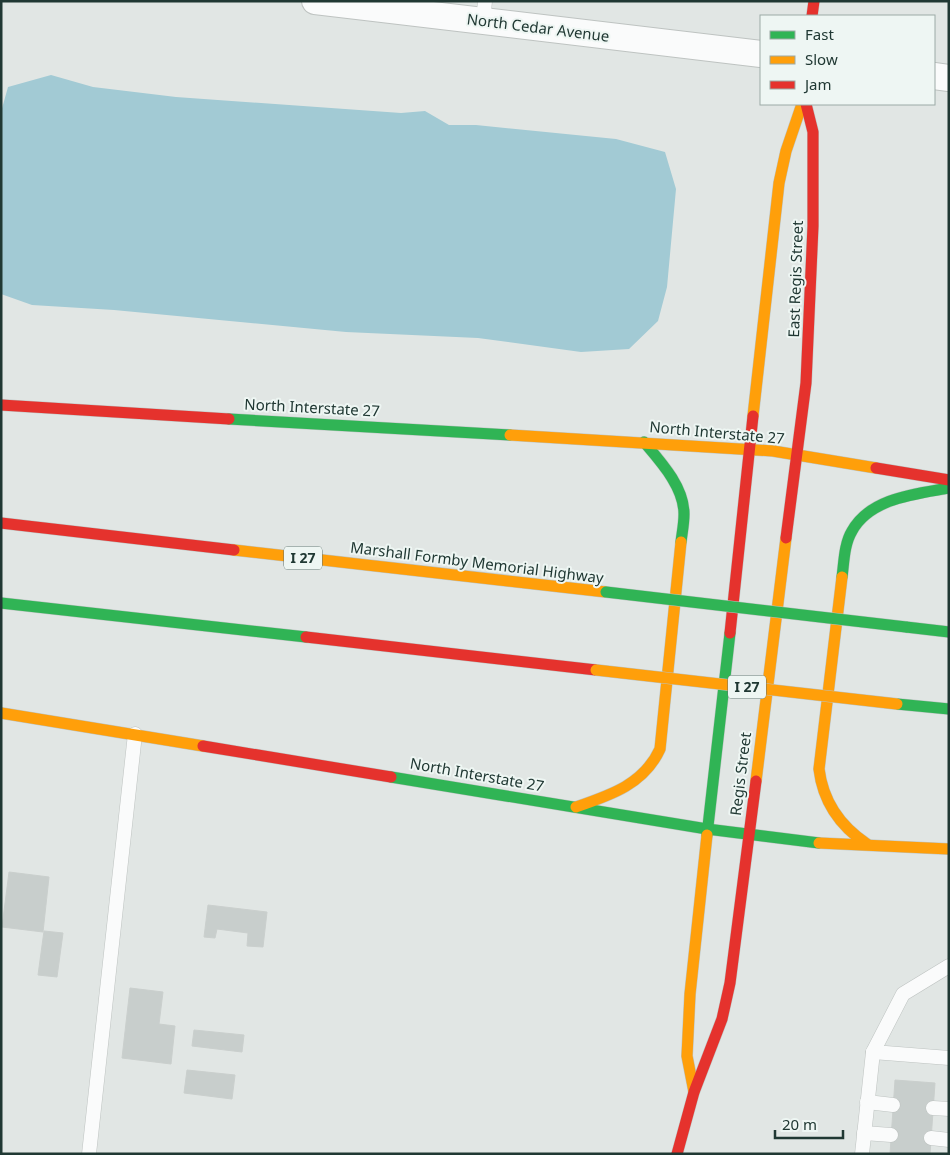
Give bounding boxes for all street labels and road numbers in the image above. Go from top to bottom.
street label: North Cedar Avenue [466,8,611,46]
street label: East Regis Street [783,220,807,338]
street label: North Interstate 27 [244,393,380,421]
street label: North Interstate 27 [649,416,786,448]
street label: Marshall Formby Memorial Highway [349,537,605,588]
road number: I 27 [284,546,322,570]
road number: I 27 [728,676,766,699]
street label: Regis Street [725,730,755,817]
street label: North Interstate 27 [409,752,546,796]

